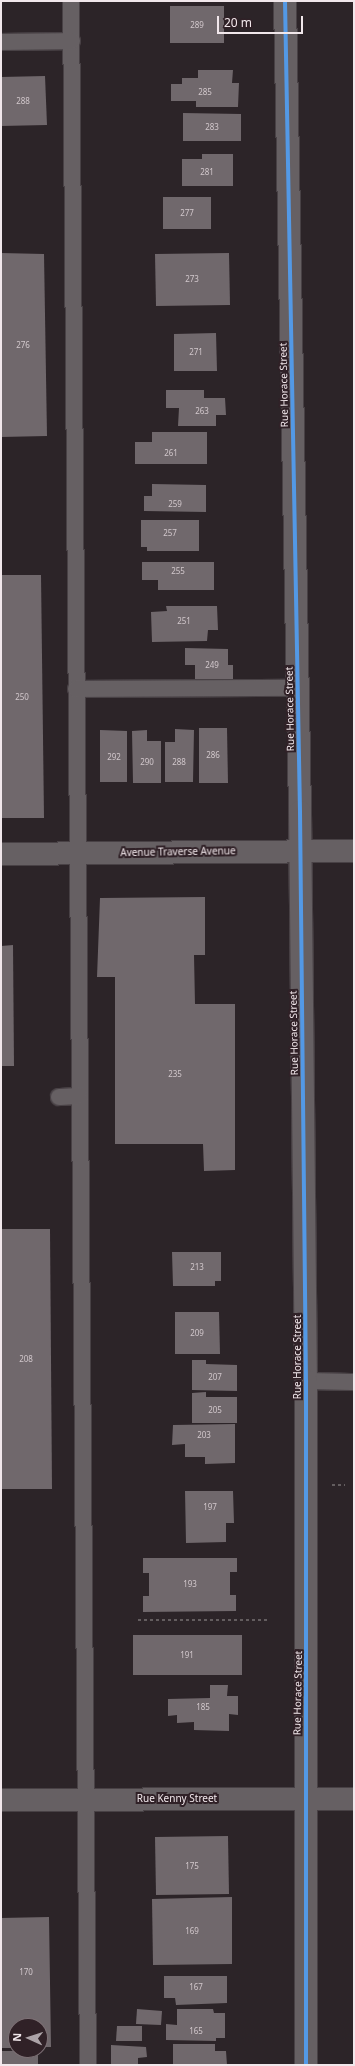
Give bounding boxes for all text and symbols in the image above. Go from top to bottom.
scale bar [219,8,305,34]
text: 20 m [224,14,252,31]
house number: 289 [190,20,204,30]
house number: 285 [198,87,212,97]
house number: 288 [16,96,30,106]
house number: 283 [205,122,219,132]
house number: 281 [200,167,214,177]
house number: 277 [180,208,194,218]
house number: 273 [185,274,199,284]
house number: 276 [16,340,30,350]
street label: Rue Horace Street [277,343,291,427]
house number: 271 [189,347,203,357]
house number: 263 [195,406,209,416]
house number: 261 [164,448,178,458]
house number: 259 [168,499,182,509]
house number: 257 [163,528,177,538]
house number: 255 [171,566,185,576]
house number: 251 [177,616,191,626]
house number: 249 [205,660,219,670]
street label: Rue Horace Street [283,667,297,751]
house number: 250 [15,692,29,702]
house number: 286 [206,750,220,760]
house number: 292 [107,752,121,762]
house number: 290 [140,757,154,767]
house number: 288 [172,757,186,767]
street label: Avenue Traverse Avenue [120,845,236,859]
street label: Rue Horace Street [287,991,301,1075]
house number: 235 [168,1069,182,1079]
house number: 213 [190,1262,204,1272]
street label: Rue Horace Street [292,1315,304,1399]
house number: 209 [190,1328,204,1338]
house number: 208 [19,1354,33,1364]
house number: 207 [208,1372,222,1382]
house number: 205 [208,1405,222,1415]
house number: 203 [197,1430,211,1440]
house number: 197 [203,1502,217,1512]
house number: 193 [183,1579,197,1589]
house number: 191 [180,1650,194,1660]
street label: Rue Horace Street [291,1651,305,1735]
house number: 185 [196,1702,210,1712]
street label: Rue Kenny Street [137,1793,217,1805]
house number: 175 [185,1861,199,1871]
house number: 169 [185,1926,199,1936]
house number: 170 [19,1967,33,1977]
house number: 167 [189,1982,203,1992]
north arrow [8,2018,48,2058]
house number: 165 [189,2026,203,2036]
text: N [9,2033,24,2042]

